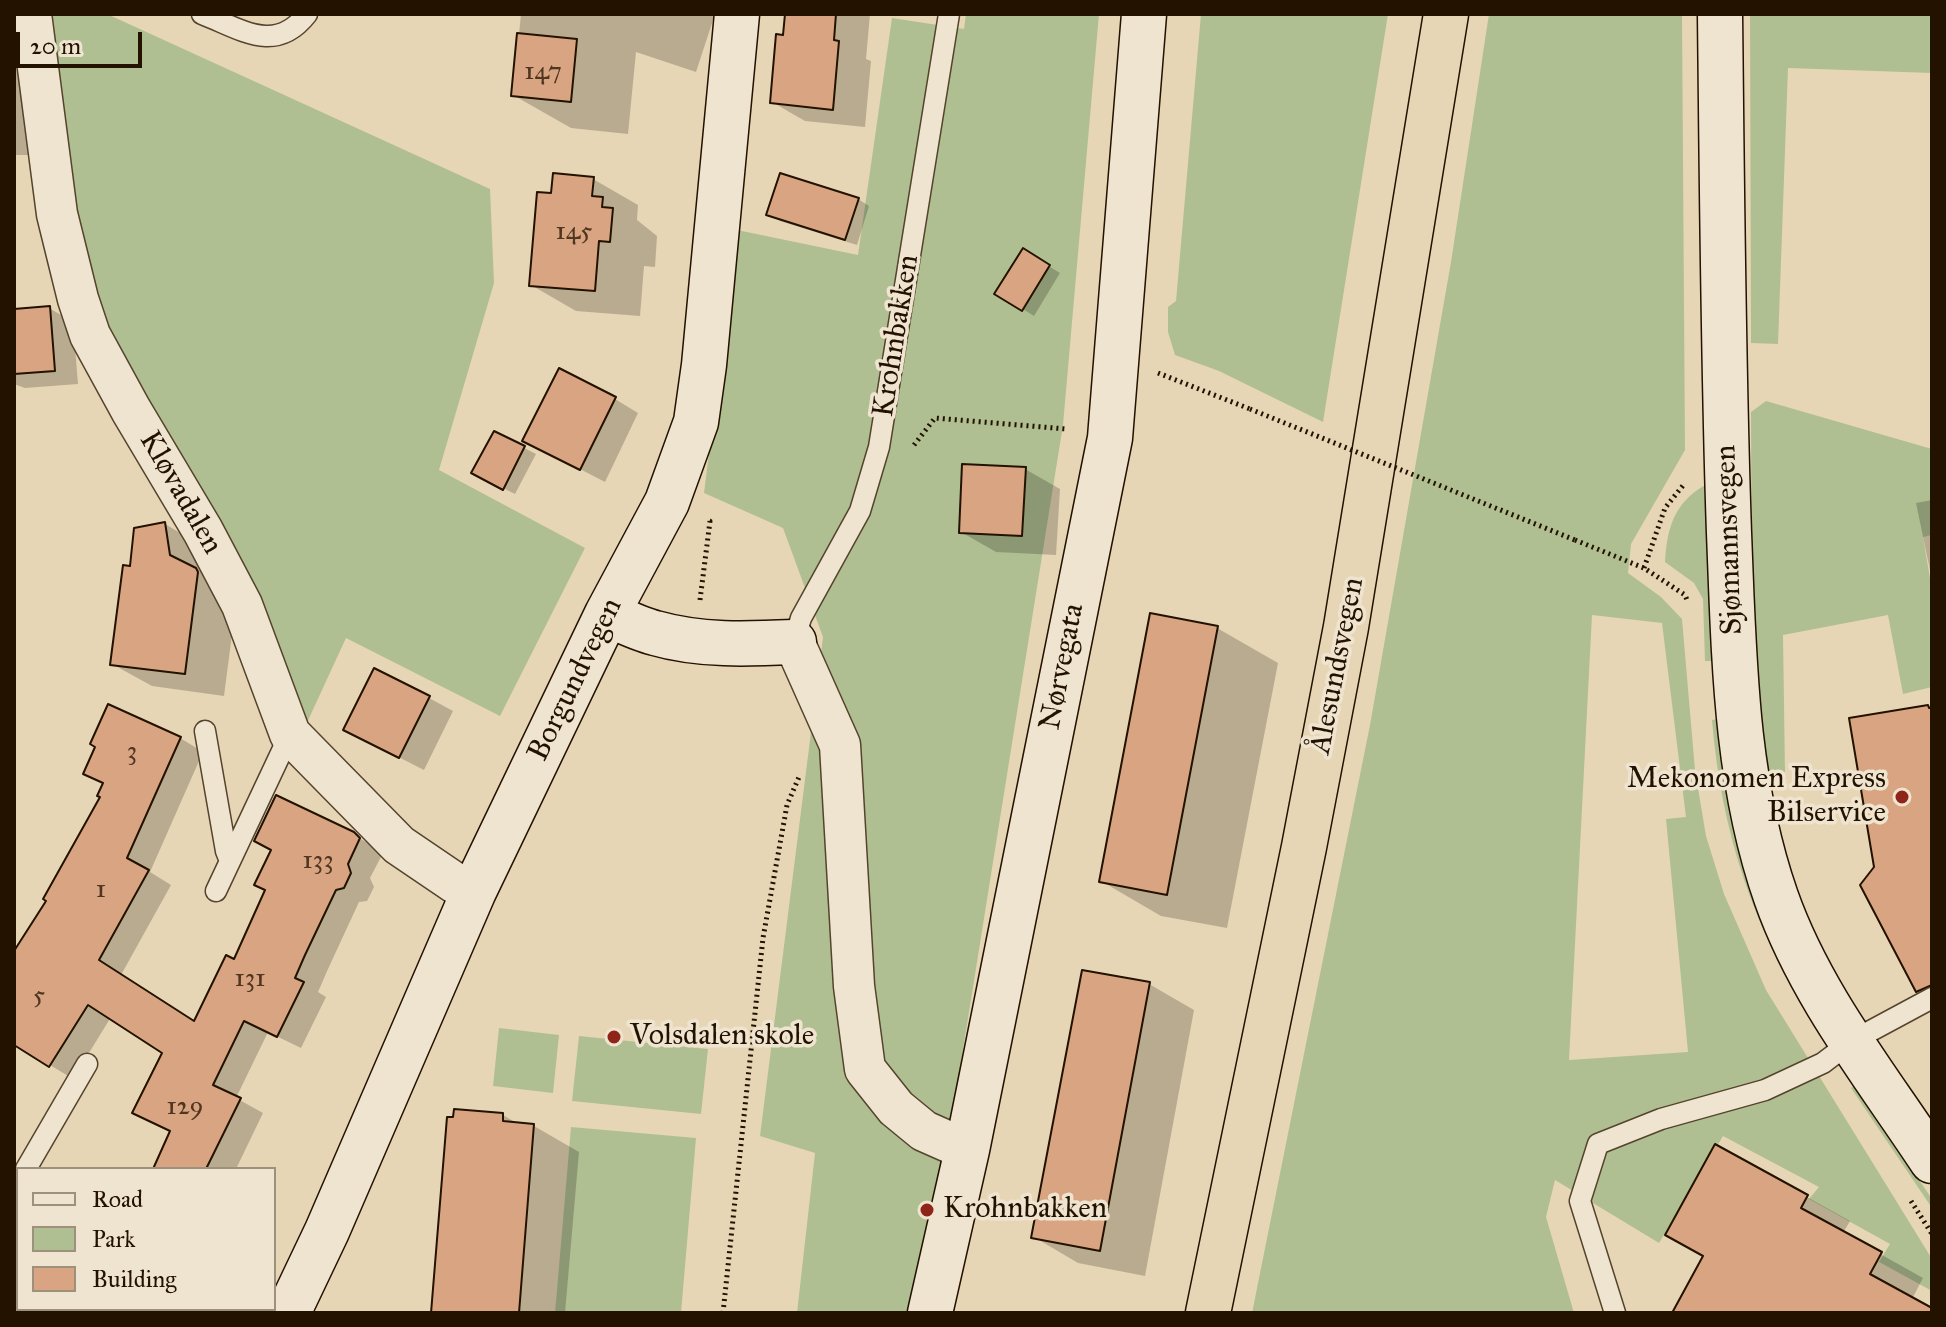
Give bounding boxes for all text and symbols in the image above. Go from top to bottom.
scale bar [20,16,146,66]
text: 20 m [30,31,81,61]
house number: 147 [524,57,562,89]
house number: 145 [556,217,592,249]
street label: Krohnbakken [866,252,928,420]
street label: Kløvadalen [130,425,230,561]
street label: Sjømannsvegen [1709,444,1751,636]
street label: Ålesundsvegen [1303,575,1373,757]
street label: Borgundvegen [521,593,631,767]
street label: Nørvegata [1033,601,1093,733]
house number: 3 [127,737,137,769]
place label: Mekonomen Express Bilservice [1627,762,1886,832]
marker: Mekonomen Express Bilservice [1893,788,1911,806]
house number: 133 [302,846,334,878]
house number: 1 [96,875,106,907]
house number: 131 [235,964,265,996]
house number: 5 [33,981,45,1013]
place label: Volsdalen skole [630,1019,814,1055]
marker: Volsdalen skole [605,1028,623,1046]
house number: 129 [166,1092,204,1124]
legend [16,1167,276,1311]
text: Road [92,1184,143,1214]
place label: Krohnbakken [943,1192,1107,1228]
marker: Krohnbakken [918,1201,936,1219]
text: Park [92,1224,135,1254]
text: Building [92,1264,177,1294]

